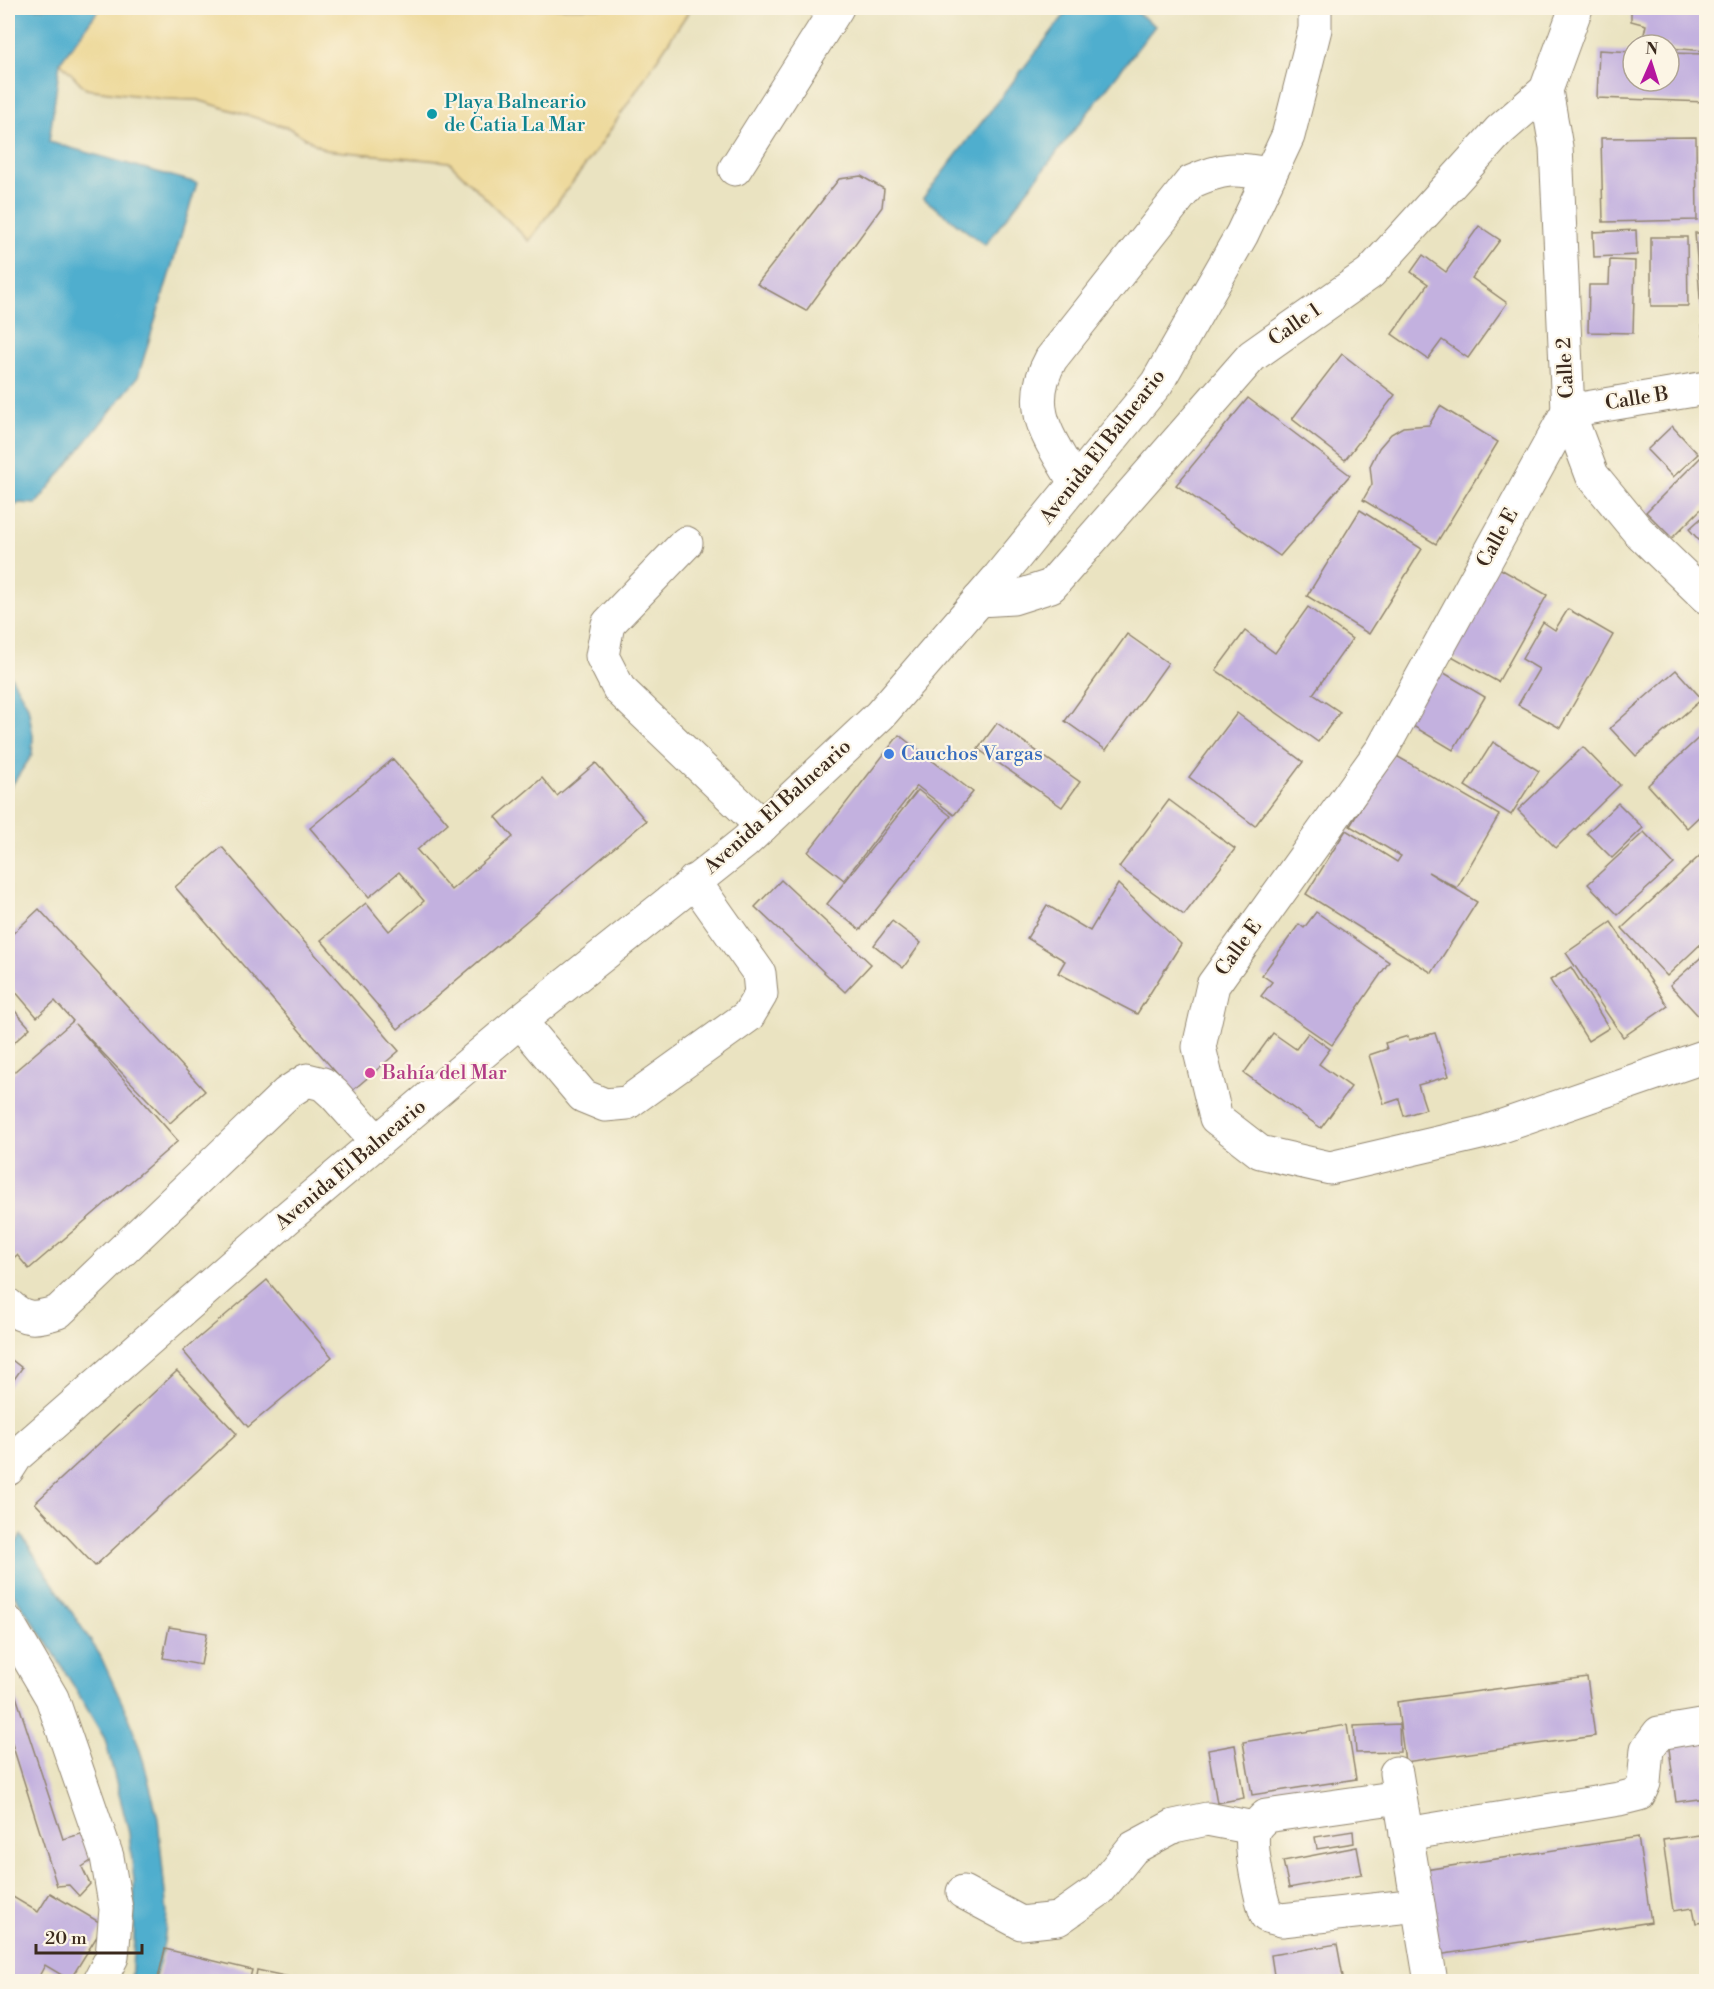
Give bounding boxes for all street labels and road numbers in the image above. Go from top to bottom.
street label: Calle 1 [1264,298,1326,352]
street label: Calle 2 [1552,337,1580,399]
street label: Avenida El Balneario [1034,365,1171,530]
street label: Calle B [1603,382,1671,416]
street label: Calle E [1472,504,1524,572]
street label: Avenida El Balneario [698,734,857,880]
street label: Calle E [1210,915,1268,981]
street label: Avenida El Balneario [270,1094,432,1236]

